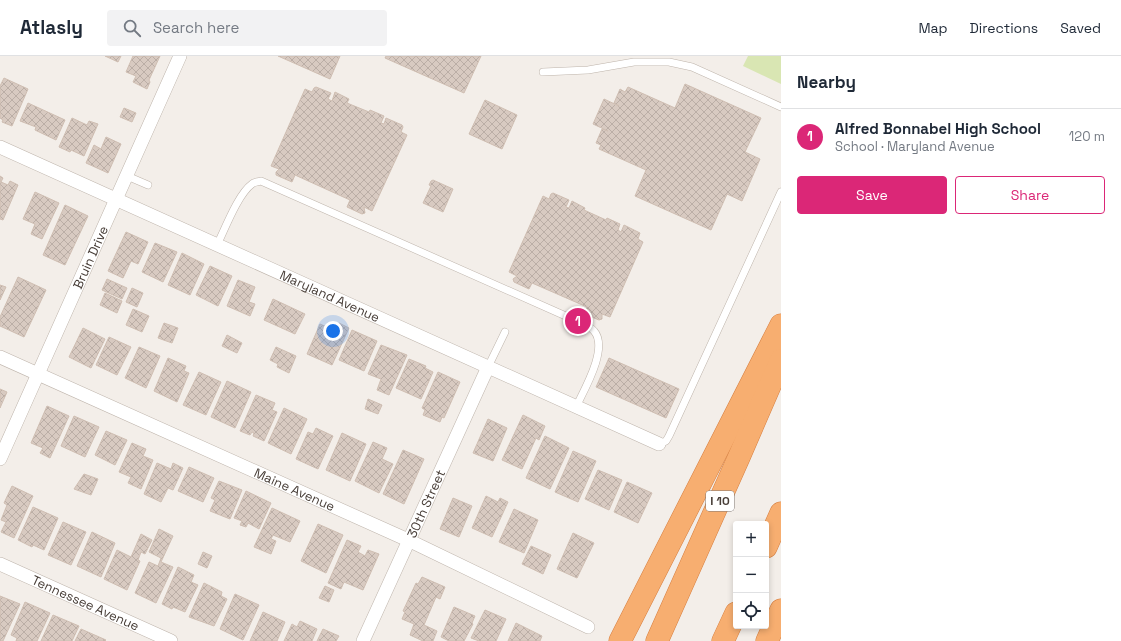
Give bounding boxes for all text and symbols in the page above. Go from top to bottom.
search box [107,10,387,46]
text: Atlasly [20,15,83,40]
icon: search [121,17,143,39]
text: Search here [153,18,239,37]
text: Map [918,19,948,37]
text: Directions [970,19,1038,37]
text: Saved [1060,19,1101,37]
text: Nearby [797,71,856,93]
text: Alfred Bonnabel High School [835,119,1041,138]
text: 1 [807,128,813,145]
text: 120 m [1069,128,1105,145]
text: School · Maryland Avenue [835,138,995,155]
button: Save [797,176,947,214]
button: Share [955,176,1105,214]
street label: Bruin Drive [69,223,112,291]
street label: Maryland Avenue [277,266,383,326]
pin: 1 [565,306,591,336]
your location [323,321,343,341]
street label: Maine Avenue [252,464,338,515]
street label: 30th Street [403,467,449,540]
road number: I 10 [706,491,734,511]
map controls [733,521,769,629]
button: + [733,521,769,557]
button: − [733,557,769,593]
street label: Tennessee Avenue [29,571,142,634]
button: locate [733,593,769,629]

